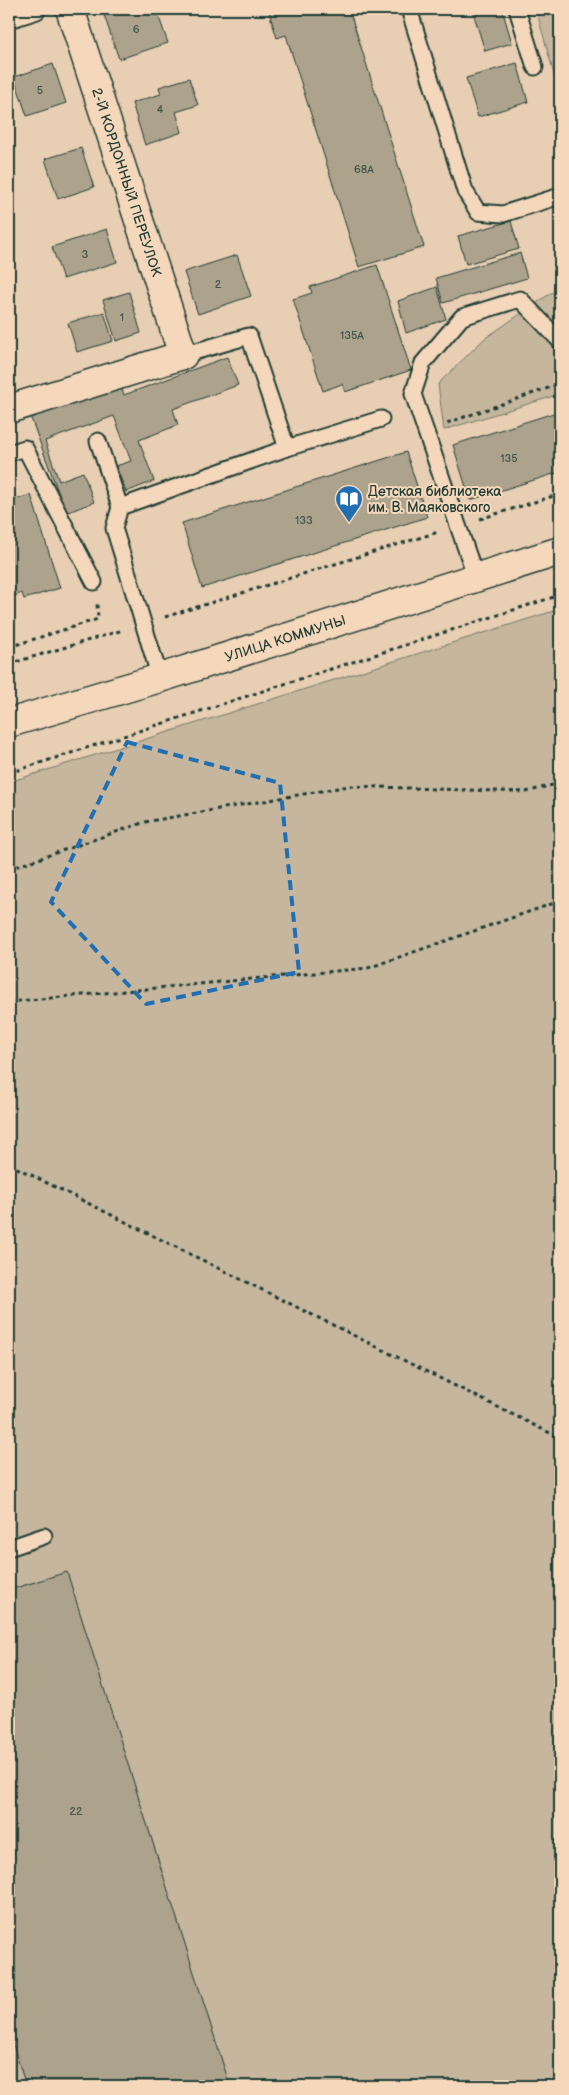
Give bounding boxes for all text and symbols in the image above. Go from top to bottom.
house number: 6 [133,23,140,36]
house number: 5 [37,84,43,97]
street label: 2-Й КОРДОННЫЙ ПЕРЕУЛОК [88,86,165,279]
house number: 4 [157,103,164,116]
house number: 68А [354,163,374,176]
house number: 3 [82,248,89,261]
house number: 2 [215,278,222,291]
house number: 1 [120,311,124,324]
house number: 135А [340,329,364,342]
house number: 135 [500,452,518,465]
place label: Детская библиотека им. В. Маяковского [368,483,502,516]
library icon: Детская библиотека им. В. Маяковского [334,484,364,523]
house number: 133 [295,514,313,527]
street label: УЛИЦА КОММУНЫ [223,612,348,666]
house number: 22 [70,1805,83,1818]

